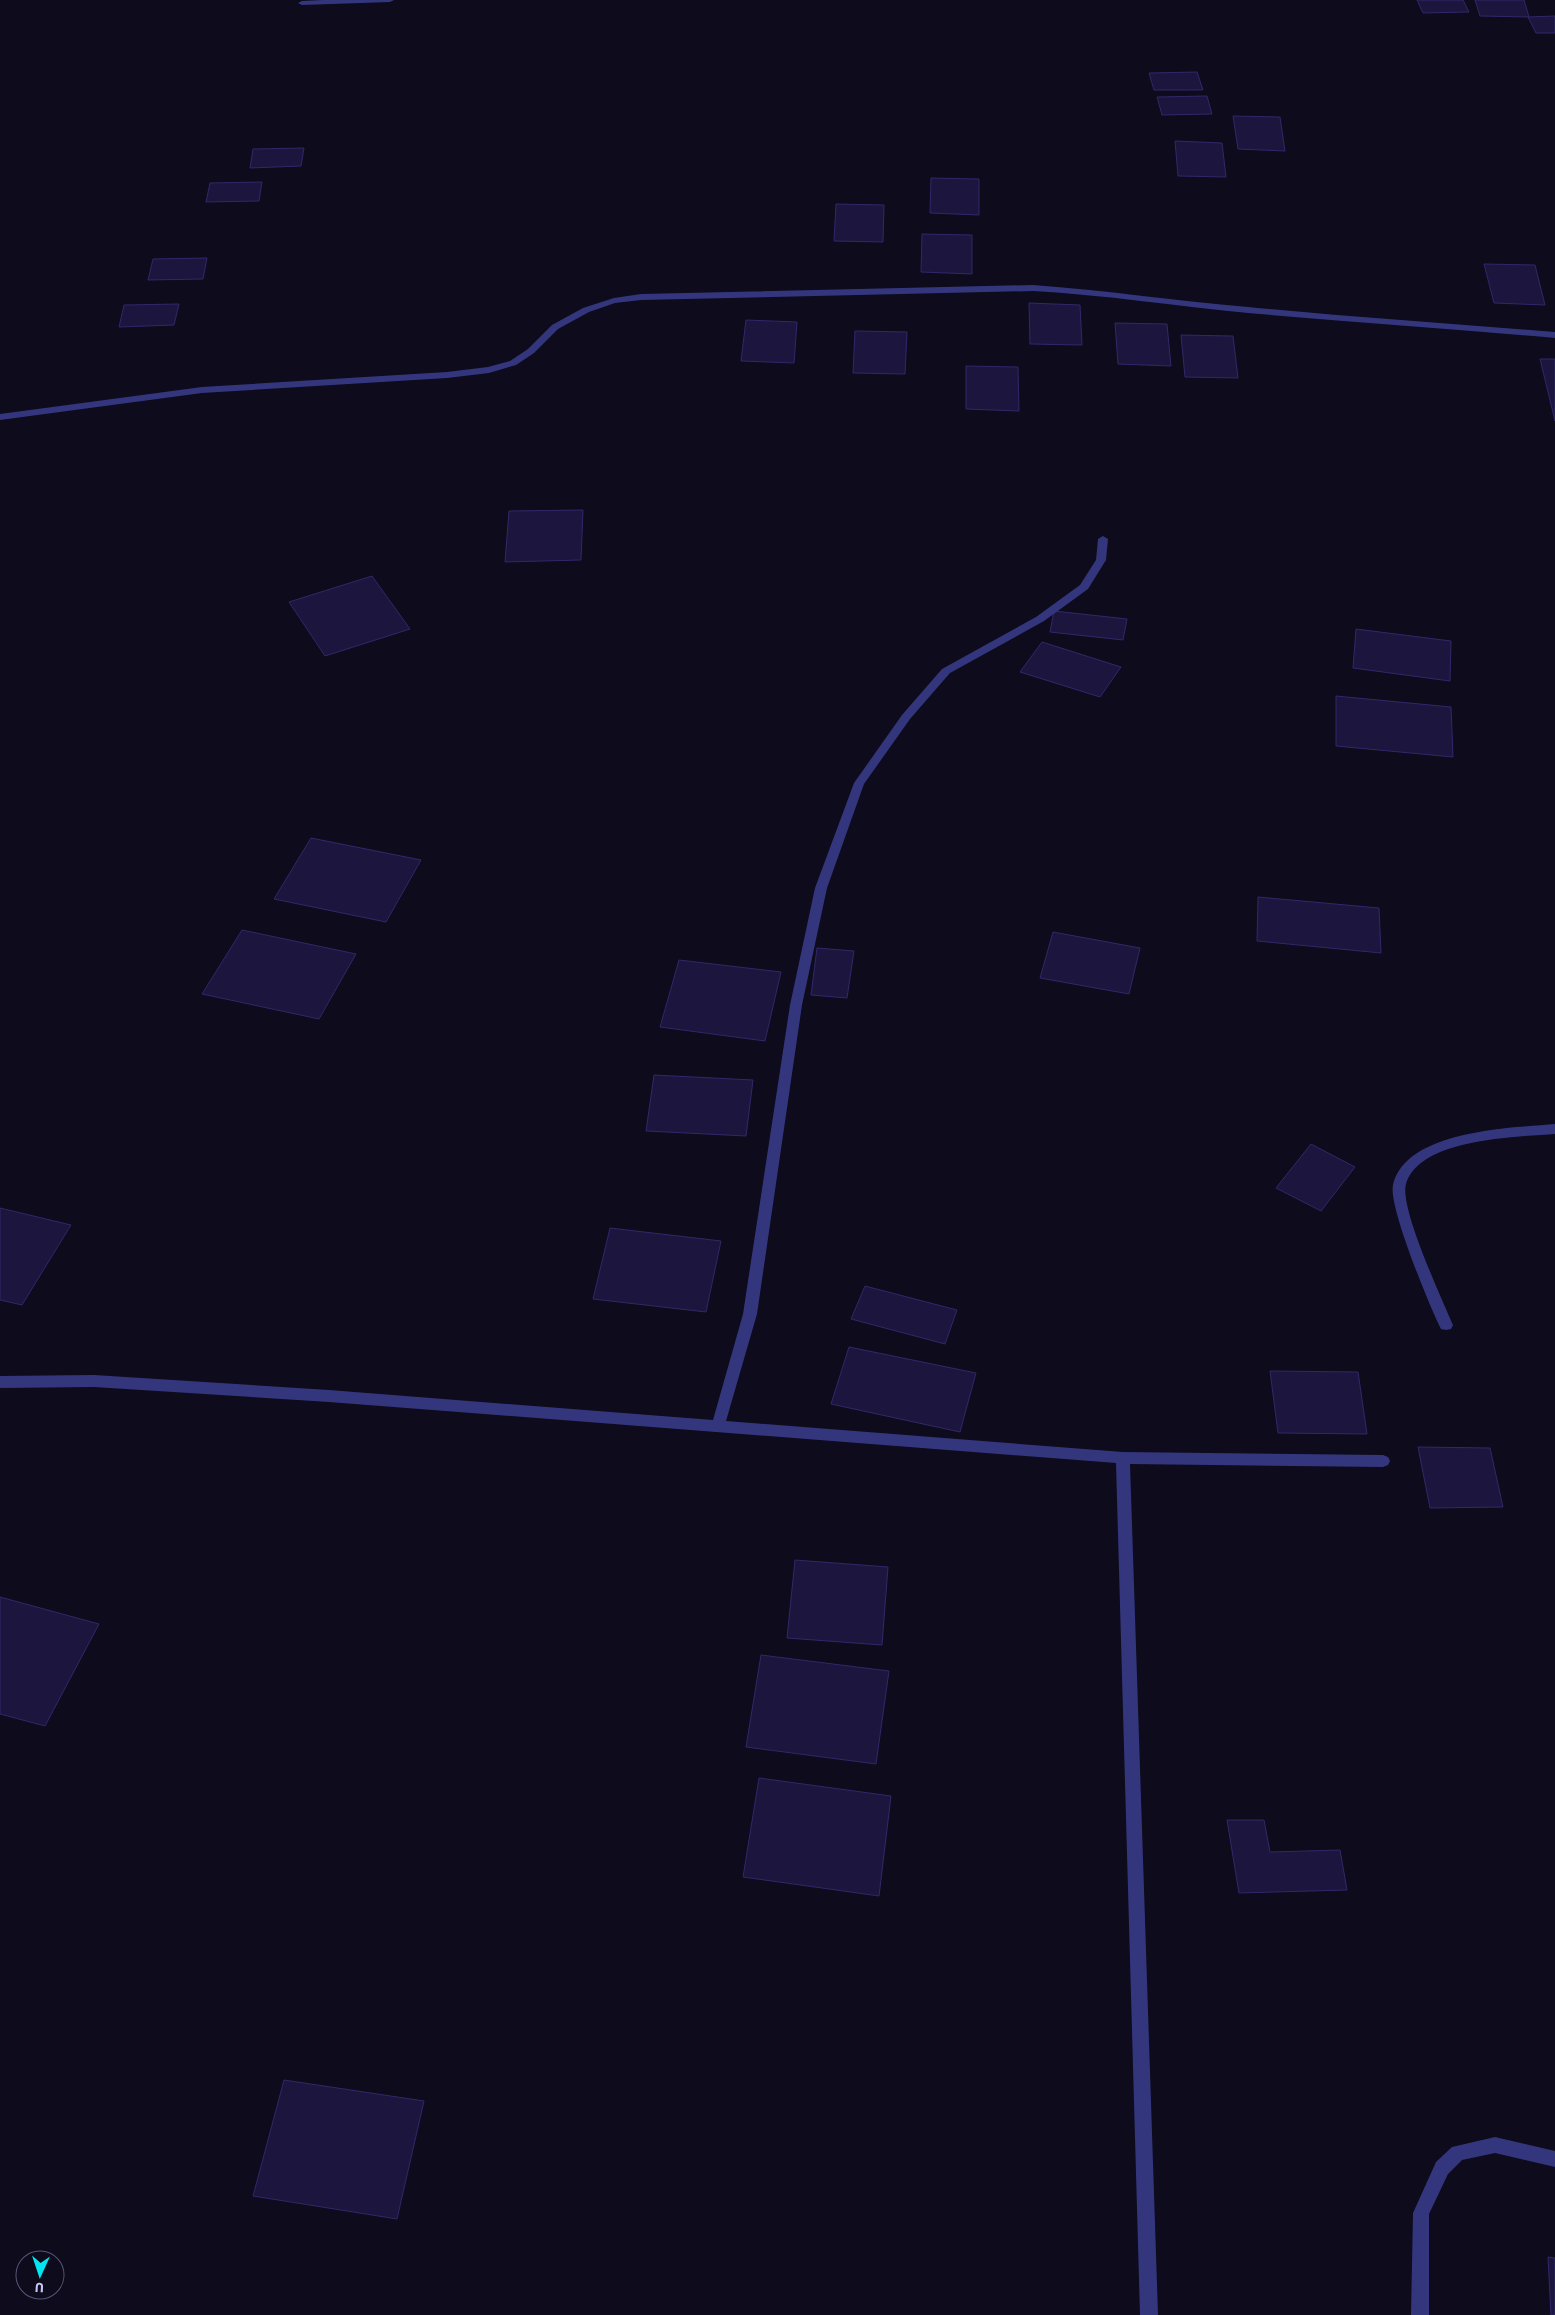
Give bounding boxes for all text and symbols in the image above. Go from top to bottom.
north arrow [15,2250,65,2300]
text: U [34,2277,45,2297]

